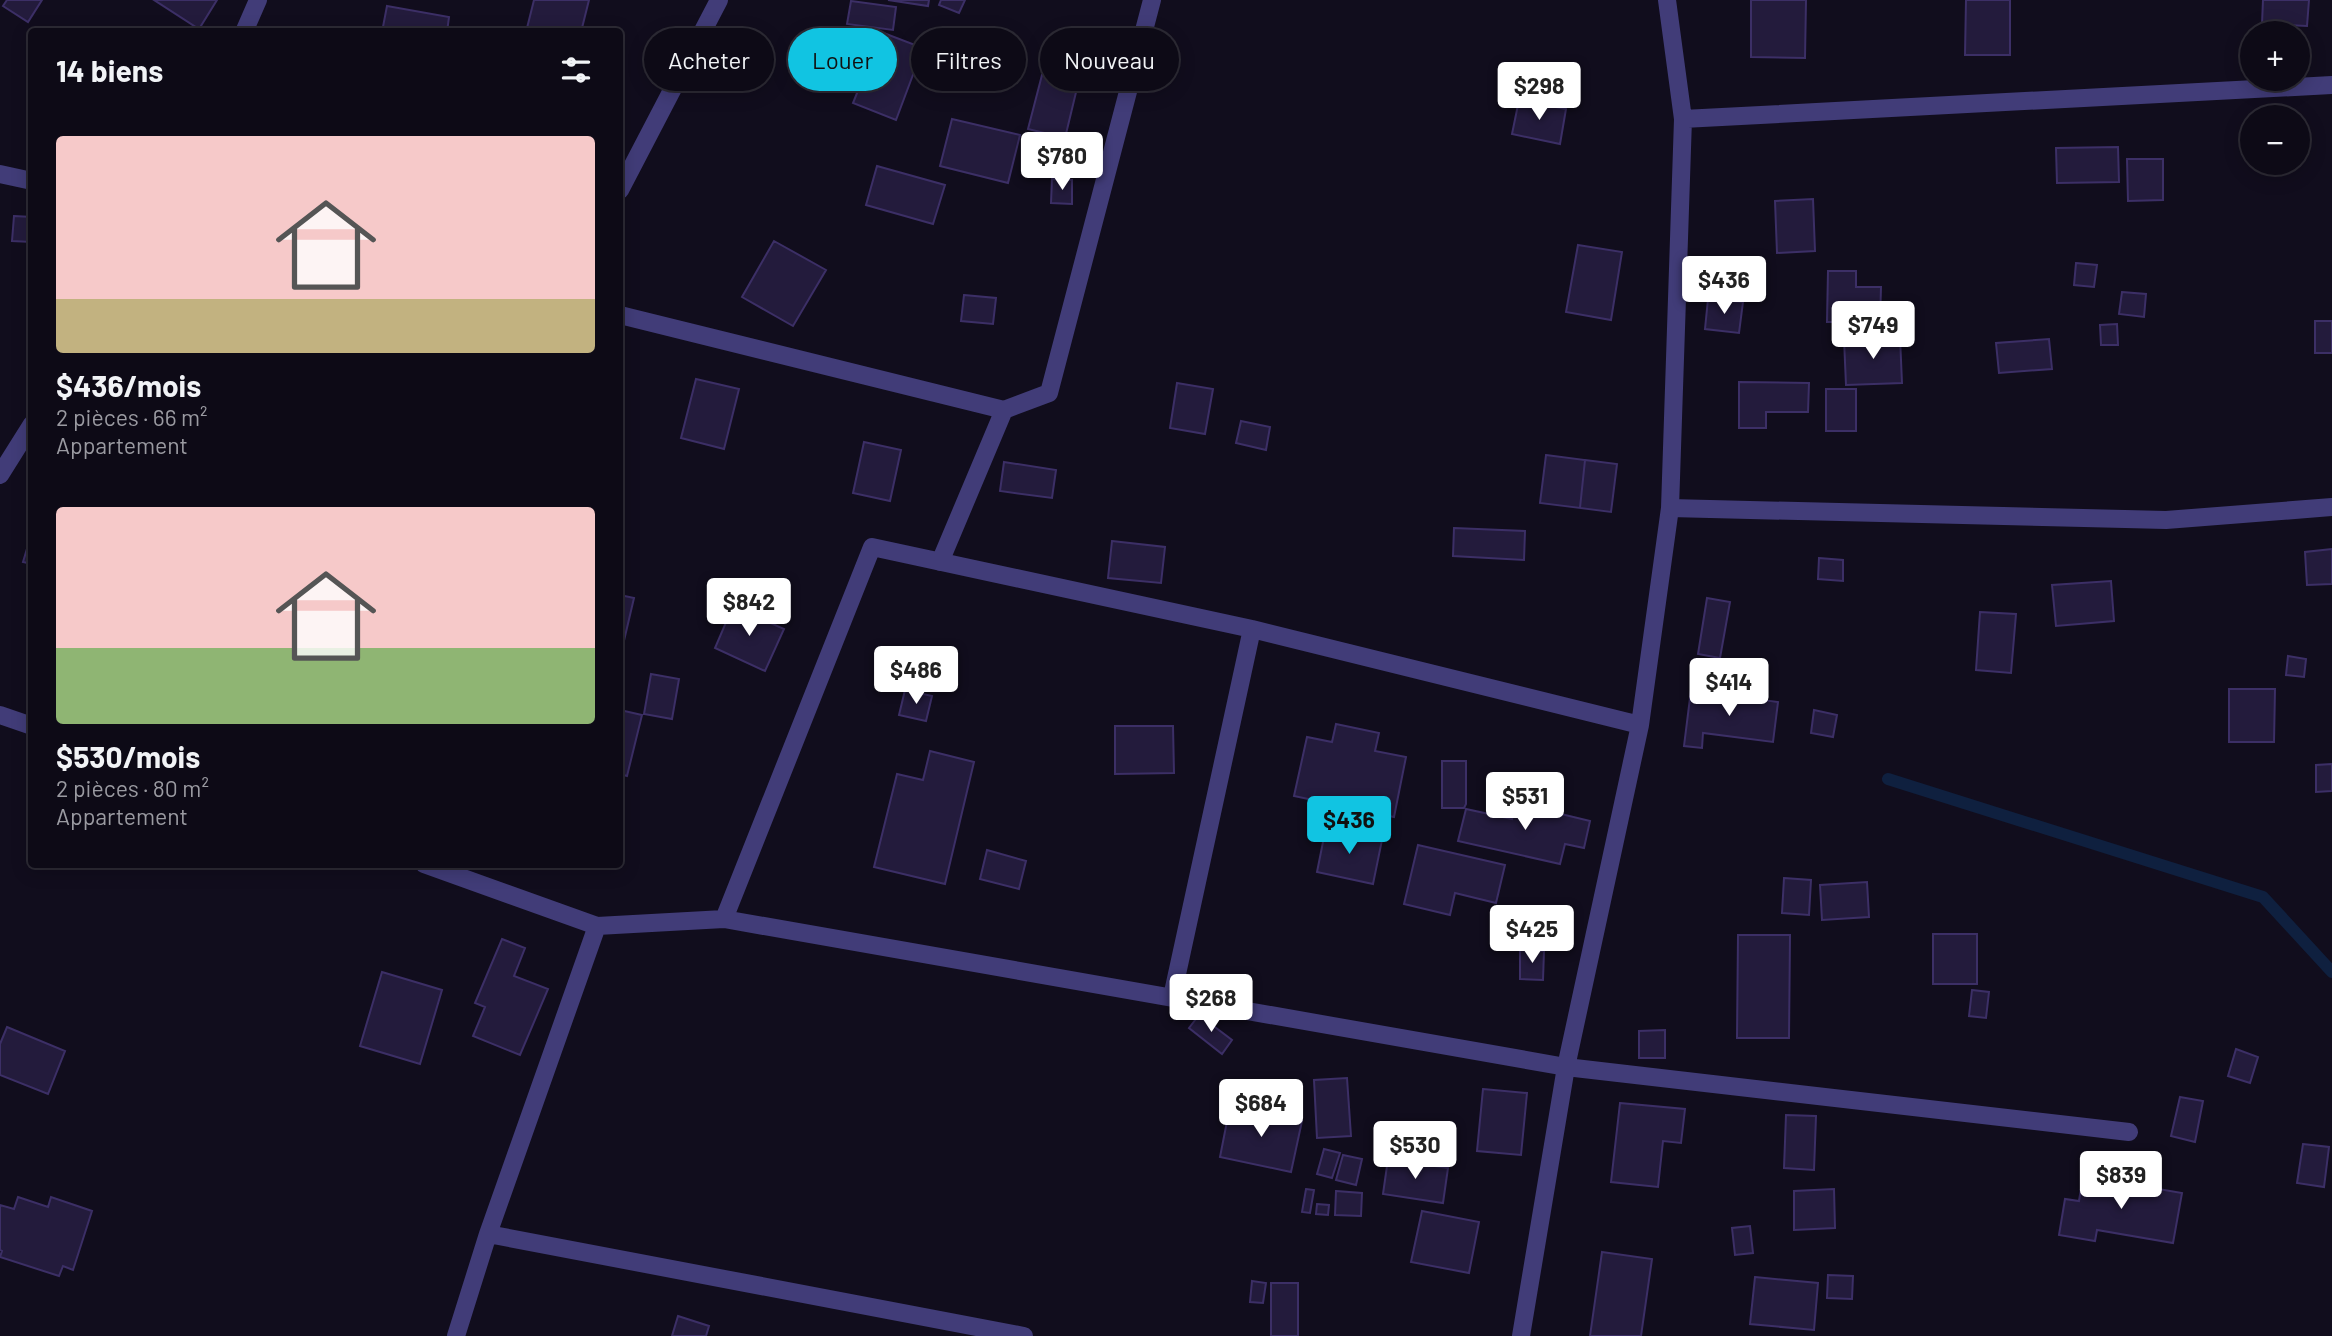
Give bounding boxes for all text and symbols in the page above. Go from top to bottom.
map controls [2240,21,2310,175]
button: + [2240,21,2310,91]
chip: Acheter [644,28,774,91]
chip: Louer [788,28,897,91]
chip: Filtres [911,28,1026,91]
chip: Nouveau [1040,28,1179,91]
icon: filters [557,51,595,89]
text: 14 biens [56,52,163,88]
pin: $298 [1498,62,1580,122]
text: $298 [1514,71,1564,99]
button: − [2240,105,2310,175]
pin: $780 [1021,132,1103,192]
text: $780 [1037,141,1087,169]
icon: home [263,182,389,308]
pin: $436 [1683,256,1765,316]
text: $436 [1698,265,1750,293]
pin: $749 [1832,302,1914,361]
text: $749 [1848,310,1898,338]
text: $436/mois [56,367,201,403]
text: 2 pièces · 66 m² [56,403,208,431]
text: Appartement [56,431,188,459]
icon: home [263,553,389,679]
pin: $842 [708,578,790,638]
text: $842 [723,587,775,615]
pin: $486 [875,646,957,706]
text: $486 [890,655,942,683]
pin: $414 [1688,658,1770,718]
text: $414 [1706,667,1752,695]
text: $530/mois [56,738,200,774]
pin: $531 [1484,772,1566,832]
text: 2 pièces · 80 m² [56,774,209,802]
text: $531 [1502,781,1548,809]
pin: $436 [1308,796,1390,856]
text: Appartement [56,802,188,830]
text: $436 [1323,805,1375,833]
pin: $425 [1491,906,1573,965]
text: $425 [1506,914,1558,942]
pin: $268 [1170,974,1252,1034]
text: $268 [1186,983,1236,1011]
pin: $684 [1220,1080,1302,1139]
text: $684 [1235,1088,1287,1116]
pin: $530 [1374,1122,1456,1181]
text: $530 [1389,1130,1441,1158]
pin: $839 [2080,1152,2162,1211]
text: $839 [2096,1160,2146,1188]

